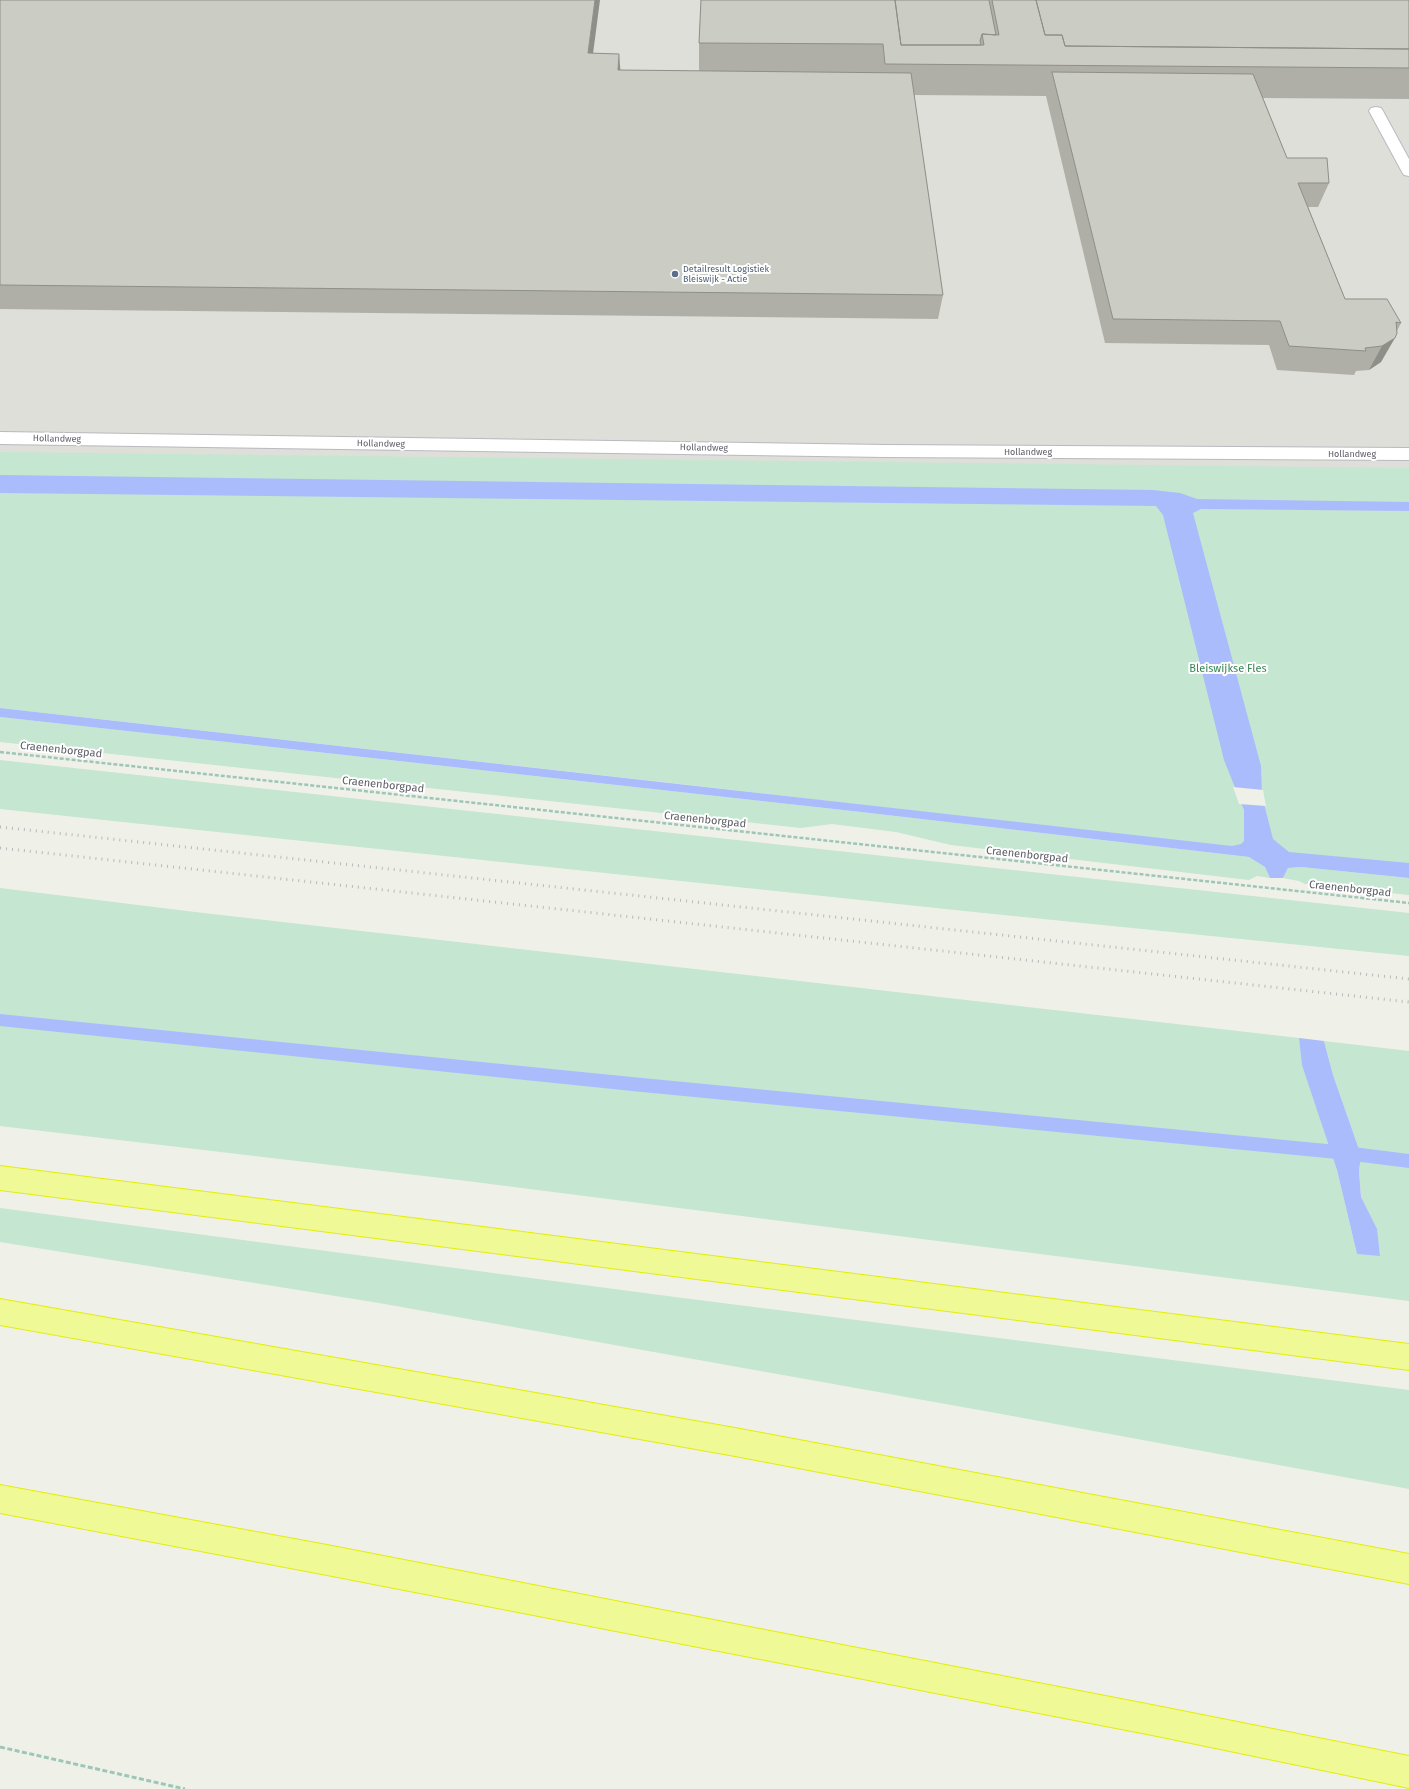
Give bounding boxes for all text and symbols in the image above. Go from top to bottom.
place label: Detailresult Logistiek Bleiswijk - Actie [683,264,769,285]
marker: Detailresult Logistiek Bleiswijk - Actie [670,269,680,279]
street label: Hollandweg [33,433,81,445]
street label: Hollandweg [357,438,405,450]
street label: Hollandweg [680,442,728,454]
street label: Hollandweg [1004,447,1052,457]
street label: Hollandweg [1328,449,1376,459]
park label: Bleiswijkse Fles [1189,662,1267,676]
street label: Craenenborgpad [19,739,103,761]
street label: Craenenborgpad [341,774,425,796]
street label: Craenenborgpad [663,809,747,831]
street label: Craenenborgpad [985,844,1069,866]
street label: Craenenborgpad [1308,878,1392,900]

